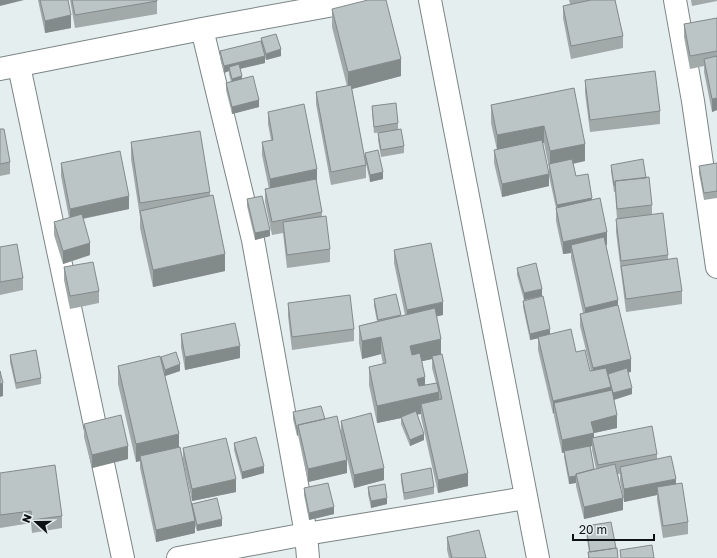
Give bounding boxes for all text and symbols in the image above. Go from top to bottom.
north arrow [16,502,56,542]
text: N [19,512,34,524]
scale bar [573,516,654,542]
text: 20 m [579,522,607,537]

